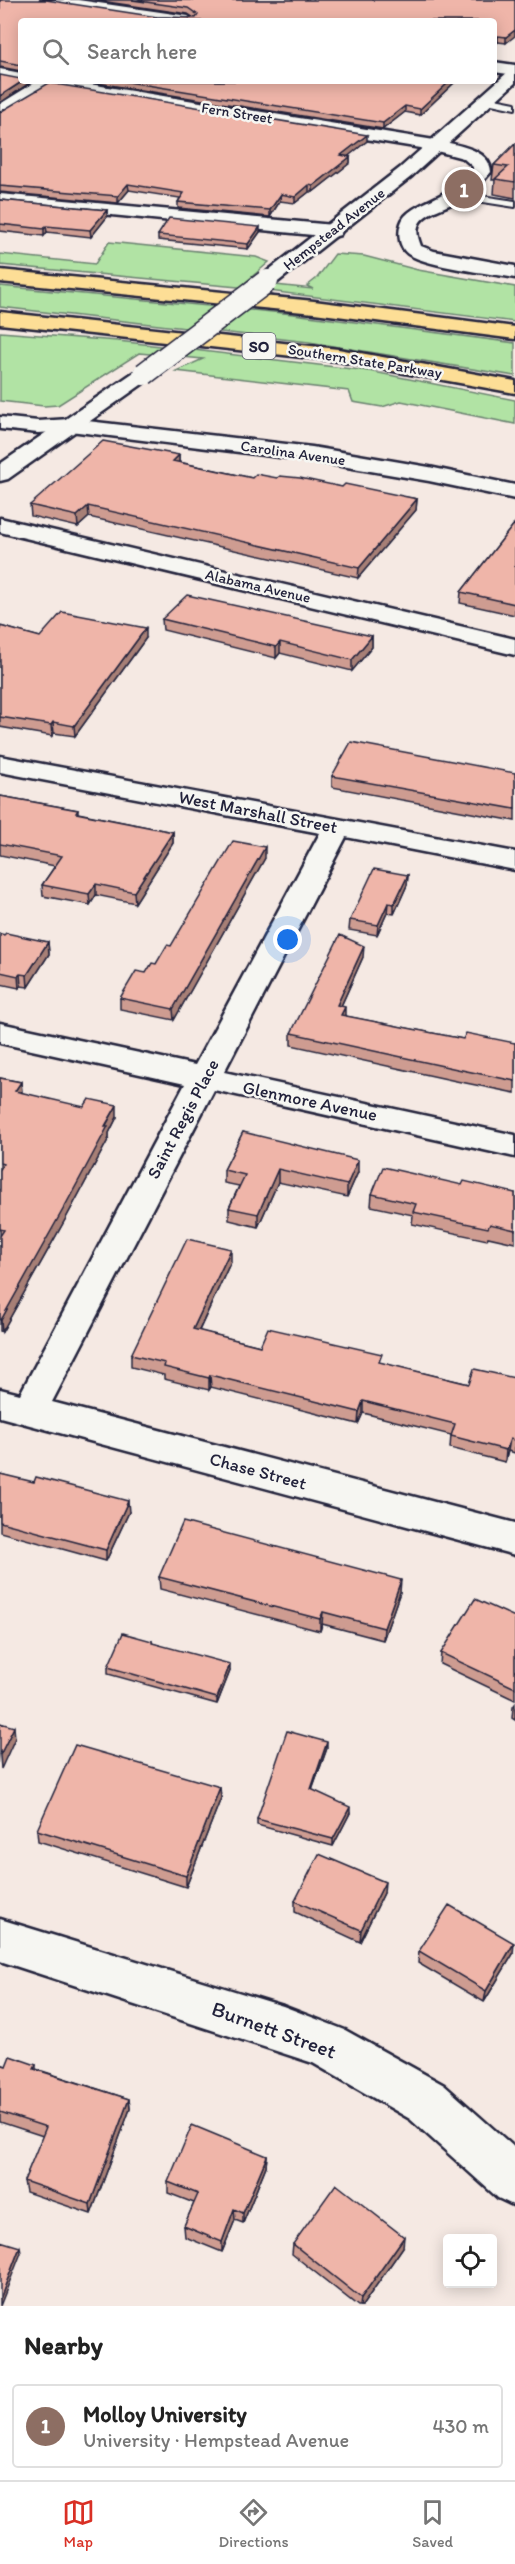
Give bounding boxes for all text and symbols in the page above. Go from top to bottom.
search box [18,18,497,84]
icon: search [39,35,72,68]
text: Search here [87,38,197,65]
street label: Fern Street [200,99,274,128]
pin: 1 [444,166,484,212]
street label: Hempstead Avenue [280,184,388,274]
road number: SO [242,333,276,359]
street label: Southern State Parkway [287,340,443,382]
street label: Carolina Avenue [239,437,347,469]
street label: Alabama Avenue [204,565,312,607]
street label: West Marshall Street [177,786,340,838]
your location [273,925,302,954]
street label: Saint Regis Place [142,1055,224,1183]
street label: Glenmore Avenue [241,1076,379,1126]
street label: Chase Street [207,1448,309,1495]
street label: Burnett Street [209,1995,340,2064]
map controls [443,2234,497,2288]
button: locate [443,2234,497,2288]
text: Nearby [24,2329,103,2361]
text: Molloy University [83,2401,247,2428]
text: 1 [41,2414,50,2438]
text: 430 m [432,2414,489,2438]
text: University · Hempstead Avenue [83,2428,349,2452]
tab: Map [62,2496,95,2551]
tab: Directions [218,2496,289,2551]
tab: Saved [412,2496,453,2551]

